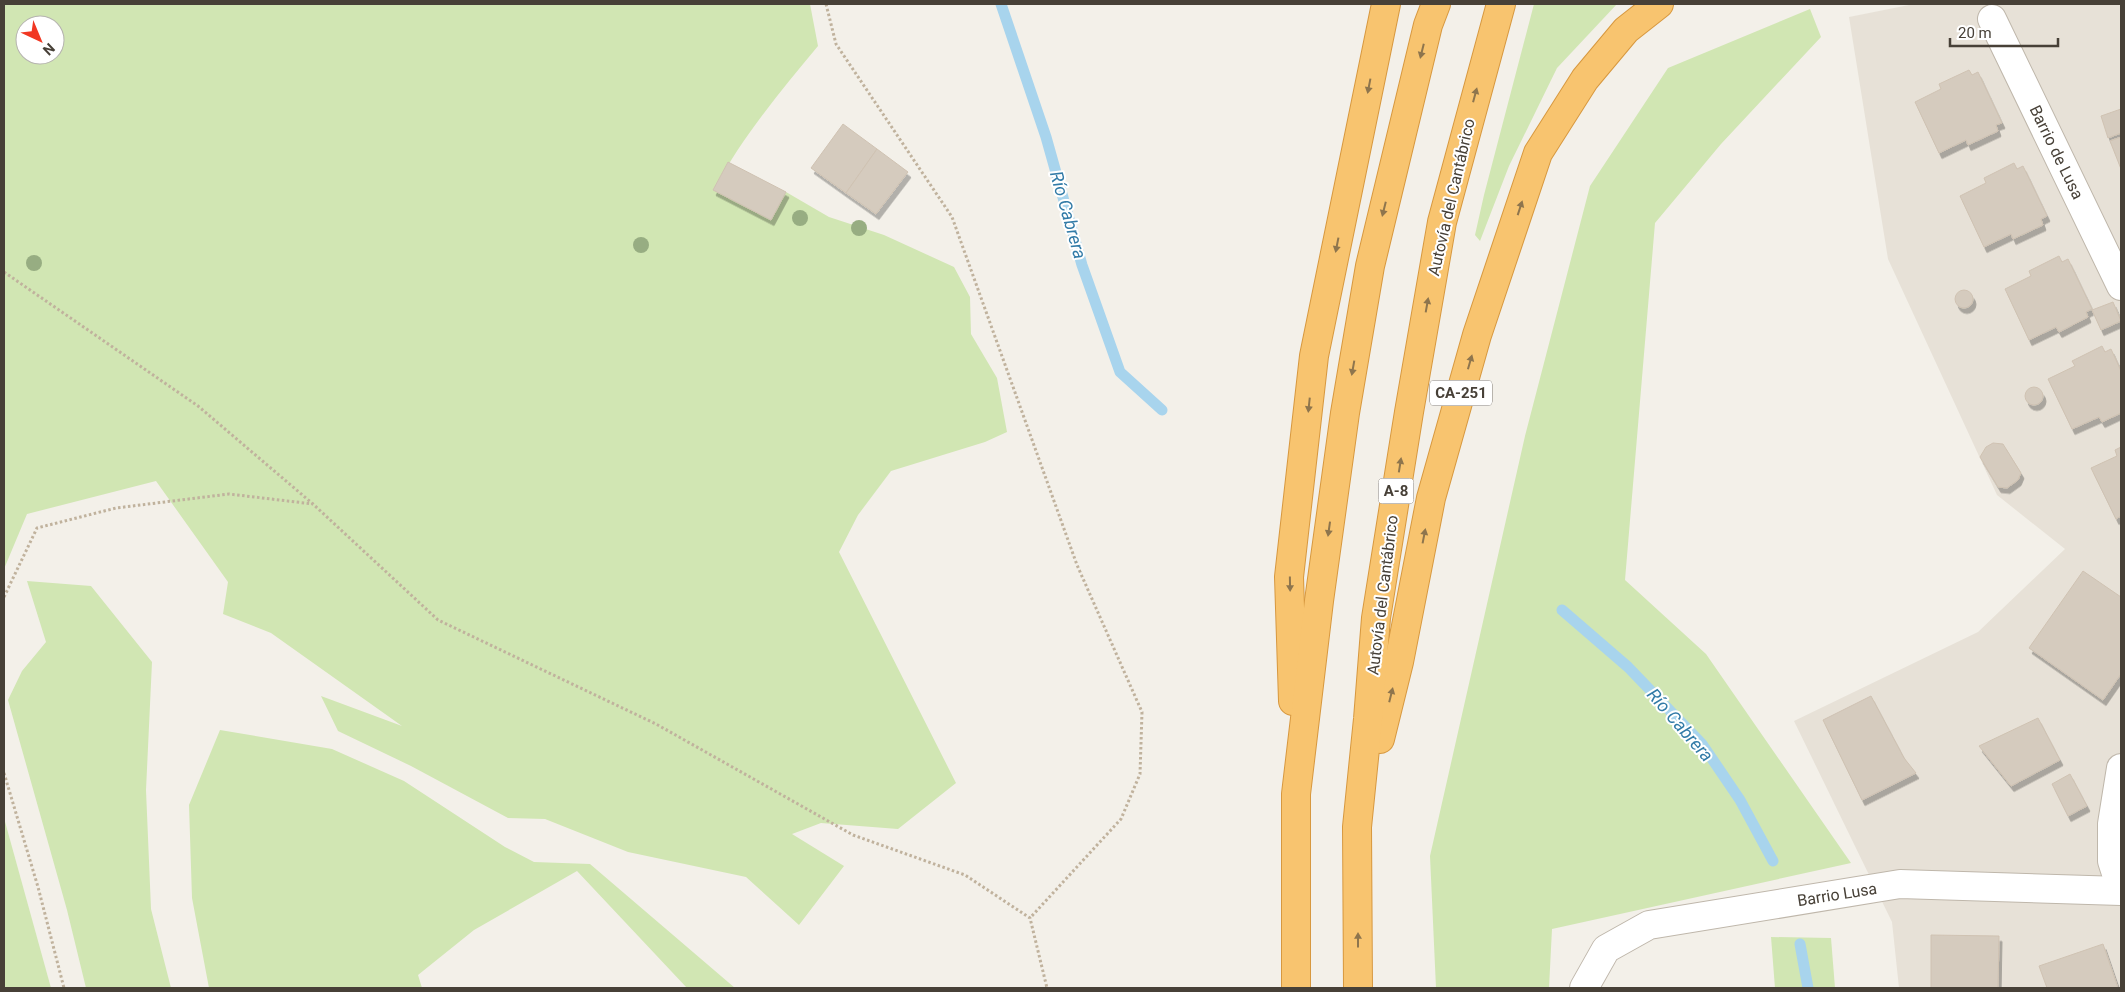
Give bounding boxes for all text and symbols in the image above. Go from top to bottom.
north arrow [15,15,65,65]
scale bar [1950,15,2058,47]
text: 20 m [1958,24,1992,42]
text: N [40,40,58,59]
one-way arrow [1418,43,1426,58]
one-way arrow [1364,78,1372,94]
one-way arrow [1471,88,1479,103]
street label: Barrio de Lusa [2026,102,2087,202]
street label: Autovía del Cantábrico [1424,117,1479,278]
water label: Río Cabrera [1046,169,1091,261]
one-way arrow [1516,200,1524,215]
one-way arrow [1380,201,1388,216]
one-way arrow [1332,237,1340,253]
one-way arrow [1424,296,1432,312]
one-way arrow [1466,355,1474,370]
one-way arrow [1348,360,1356,376]
road number: CA-251 [1430,380,1492,406]
one-way arrow [1305,397,1313,413]
one-way arrow [1397,456,1405,472]
road number: A-8 [1378,478,1414,504]
street label: Autovía del Cantábrico [1363,514,1402,676]
one-way arrow [1325,521,1333,537]
one-way arrow [1420,528,1428,544]
one-way arrow [1286,576,1294,592]
water label: Río Cabrera [1643,684,1718,766]
one-way arrow [1387,688,1395,703]
street label: Barrio Lusa [1796,879,1878,910]
one-way arrow [1354,931,1362,947]

